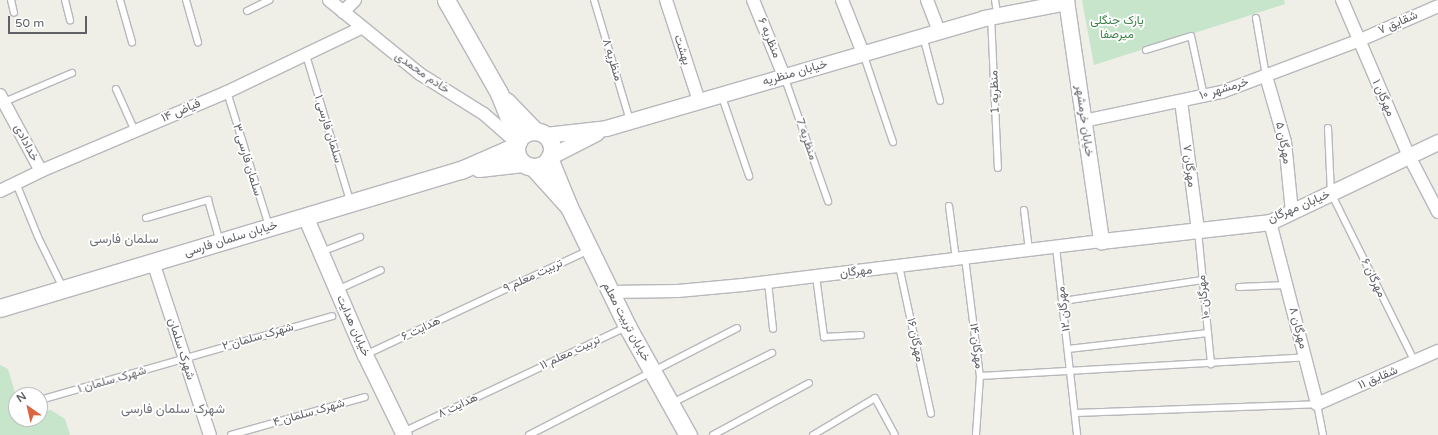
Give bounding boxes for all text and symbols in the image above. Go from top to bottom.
scale bar [10,8,89,34]
street label: شقایق ۷ [1376,8,1420,38]
park label: پارک جنگلی میرصفا [1090,14,1144,42]
text: 50 m [15,16,44,30]
street label: منظریه ۶ [754,16,784,60]
street label: بهشت [670,33,694,67]
street label: منظریه ۸ [599,37,625,83]
street label: خادم محمدی [392,49,452,97]
street label: خیابان منظریه [761,57,829,89]
street label: منظریه 1 [987,70,1003,114]
street label: خرمشهر ۱۰ [1198,75,1250,103]
street label: مهرگان ۱ [1368,77,1398,119]
street label: خیابان خرمشهر [1072,84,1096,158]
street label: سلمان فارسی ۱ [311,93,345,165]
street label: فیاض ۱۴ [159,96,203,126]
street label: منظریه 7 [792,116,820,162]
street label: مهرگان ۵ [1272,121,1294,165]
street label: خدادادی [10,122,42,164]
street label: سلمان فارسی ۳ [229,122,265,198]
street label: مهرگان ۷ [1179,144,1199,188]
street label: خیابان مهرگان [1266,187,1332,227]
street label: خیابان سلمان فارسی [182,218,280,260]
district label: سلمان فارسی [90,231,158,247]
street label: تربیت معلم ۹ [501,256,565,296]
street label: مهرگان ۶ [1357,256,1389,300]
street label: مهرگان [839,263,873,281]
street label: مهرگان ۱۰ [1195,274,1213,320]
street label: خیابان تربیت معلم [599,280,653,364]
street label: مهرگان ۱۲ [1054,286,1074,332]
street label: خیابان هدایت [333,293,373,359]
street label: مهرگان ۸ [1286,306,1310,350]
street label: هدایت ۶ [399,314,443,344]
street label: شهرک سلمان [164,316,198,382]
street label: مهرگان ۱۶ [903,317,927,363]
street label: شهرک سلمان ۲ [221,320,295,354]
street label: مهرگان ۱۴ [966,322,986,370]
street label: تربیت معلم ۱۱ [538,333,602,373]
street label: شهرک سلمان ۱ [76,363,148,397]
street label: شقایق ۱۱ [1356,363,1400,393]
north arrow [8,387,48,427]
text: N [14,390,29,405]
street label: هدایت ۸ [436,390,480,422]
street label: شهرک سلمان ۴ [271,396,347,430]
district label: شهرک سلمان فارسی [121,401,225,417]

